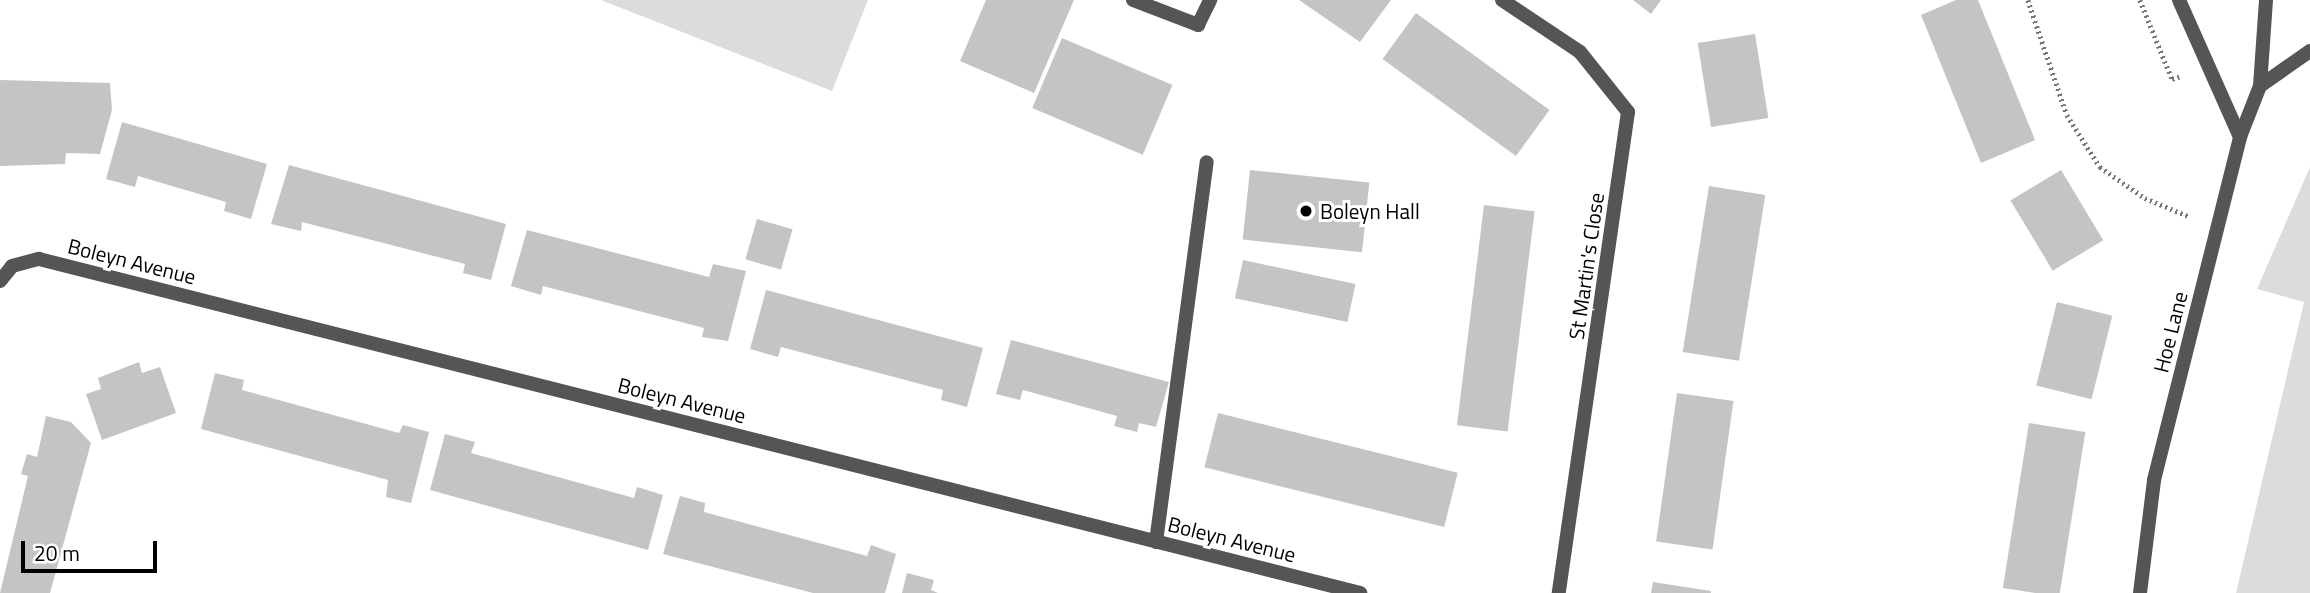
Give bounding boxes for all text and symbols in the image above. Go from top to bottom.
street label: St Martin's Close [1563,191,1609,341]
place label: Boleyn Hall [1320,198,1420,224]
marker: Boleyn Hall [1298,203,1314,219]
street label: Boleyn Avenue [65,233,199,289]
street label: Hoe Lane [2148,289,2192,375]
street label: Boleyn Avenue [615,372,749,428]
street label: Boleyn Avenue [1165,511,1299,567]
scale bar [24,526,161,570]
text: 20 m [34,537,80,569]

